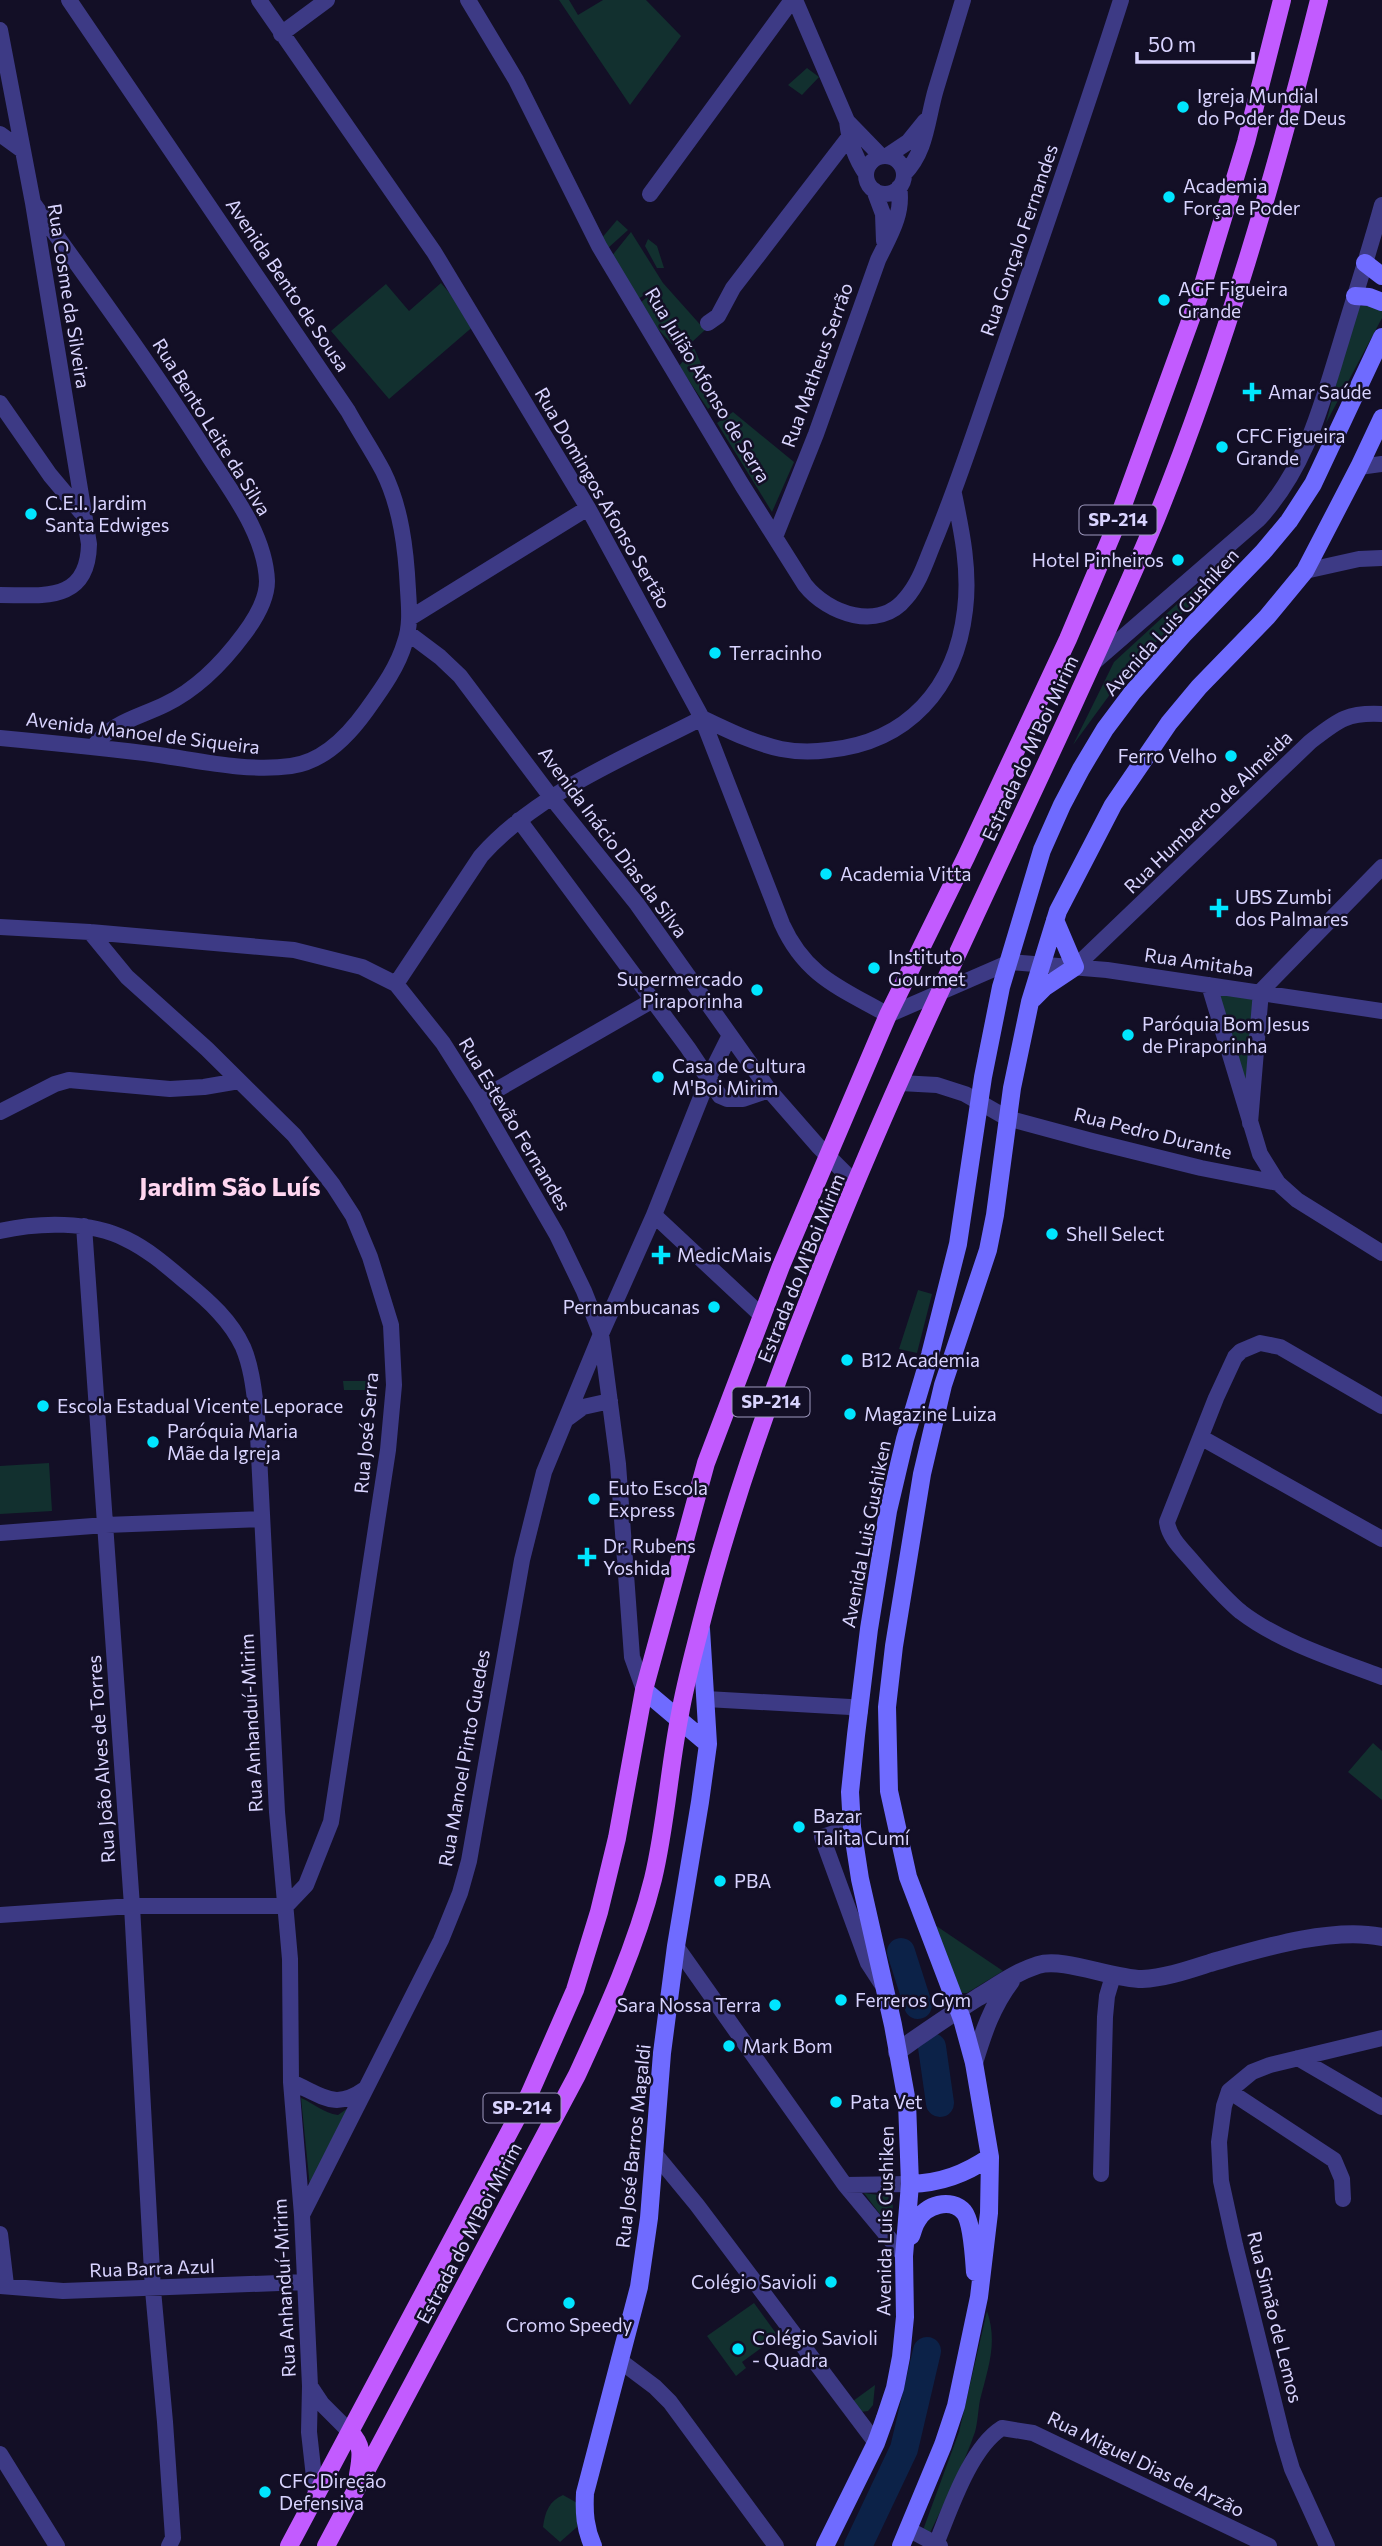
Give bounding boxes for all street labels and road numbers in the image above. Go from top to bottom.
street label: Rua Gonçalo Fernandes [975,141,1062,339]
street label: Avenida Bento de Sousa [222,194,355,376]
street label: Rua Cosme da Silveira [44,202,95,390]
street label: Rua Matheus Serrão [776,279,857,450]
street label: Rua Julião Afonso de Serra [641,283,776,487]
street label: Rua Bento Leite da Silva [148,334,276,520]
street label: Rua Domingos Afonso Sertão [531,383,676,612]
road number: SP-214 [1080,506,1156,534]
street label: Avenida Luis Gushiken [1098,543,1243,700]
street label: Estrada do M'Boi Mirim [976,651,1083,844]
street label: Avenida Manoel de Siqueira [25,707,261,758]
street label: Rua Humberto de Almeida [1119,725,1296,898]
street label: Avenida Inácio Dias da Silva [534,742,693,942]
street label: Rua Amitaba [1143,942,1255,981]
street label: Rua Estevão Fernandes [455,1033,576,1214]
street label: Rua Pedro Durante [1072,1102,1235,1163]
street label: Estrada do M'Boi Mirim [752,1170,849,1366]
street label: Rua José Serra [349,1371,382,1495]
road number: SP-214 [732,1387,810,1416]
street label: Avenida Luis Gushiken [836,1438,895,1630]
street label: Rua Anhanduí-Mirim [234,1633,267,1813]
street label: Rua Manoel Pinto Guedes [433,1648,494,1868]
street label: Rua João Alves de Torres [82,1654,119,1864]
street label: Rua José Barros Magaldi [610,2043,655,2249]
road number: SP-214 [484,2094,560,2122]
street label: Avenida Luis Gushiken [871,2126,898,2316]
street label: Estrada do M'Boi Mirim [411,2138,526,2327]
street label: Rua Anhanduí-Mirim [267,2198,300,2378]
street label: Rua Simão de Lemos [1243,2229,1308,2405]
street label: Rua Barra Azul [89,2254,215,2281]
street label: Rua Miguel Dias de Arzão [1044,2406,1248,2521]

